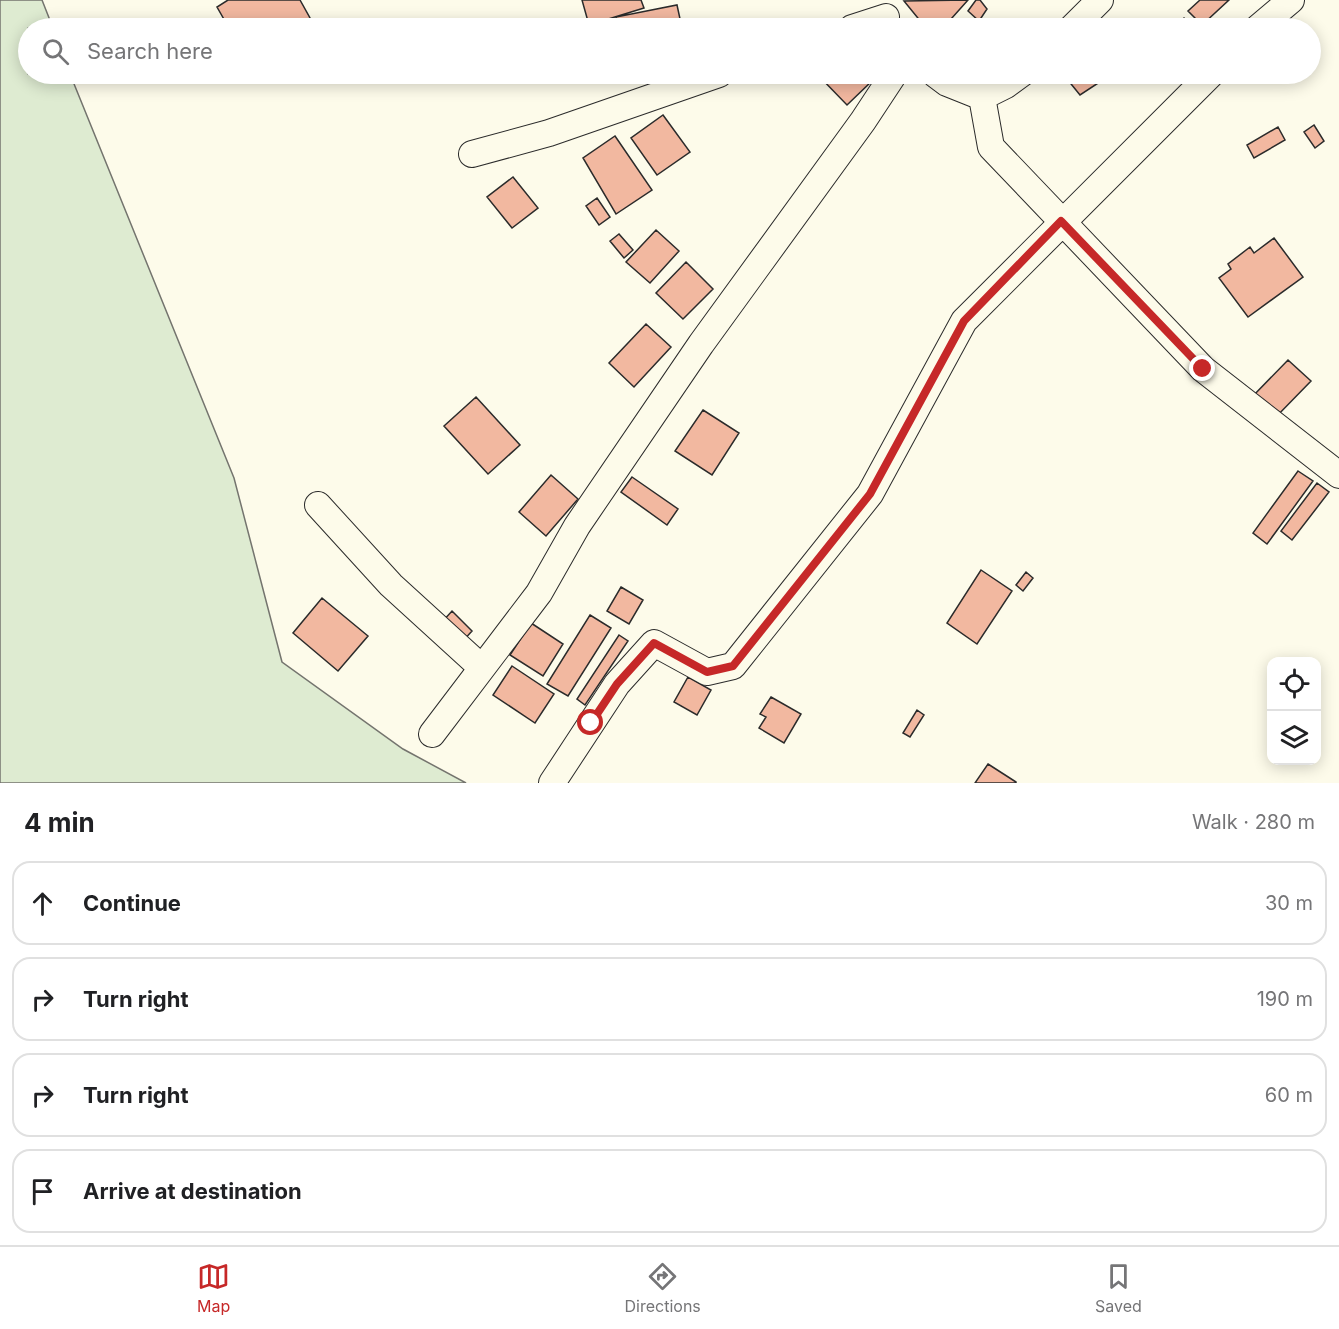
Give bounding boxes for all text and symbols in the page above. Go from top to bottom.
search box [18,18,1321,84]
icon: search [39,35,72,68]
text: Search here [87,38,213,64]
route end [1189,355,1215,381]
map controls [1267,657,1321,765]
button: locate [1267,657,1321,711]
route start [577,709,603,735]
button: layers [1267,711,1321,765]
text: 4 min [24,807,95,838]
text: Walk · 280 m [1192,810,1315,834]
icon: ahead [26,887,59,920]
text: Continue [83,890,181,916]
text: 30 m [1265,891,1313,915]
icon: right [26,983,59,1016]
text: Turn right [83,986,189,1012]
text: 190 m [1257,987,1313,1011]
icon: right [26,1079,59,1112]
text: Turn right [83,1082,189,1108]
text: 60 m [1265,1083,1313,1107]
icon: arrive [26,1175,59,1208]
text: Arrive at destination [83,1178,302,1204]
tab: Map [197,1260,230,1316]
tab: Directions [625,1260,701,1316]
tab: Saved [1095,1260,1142,1316]

